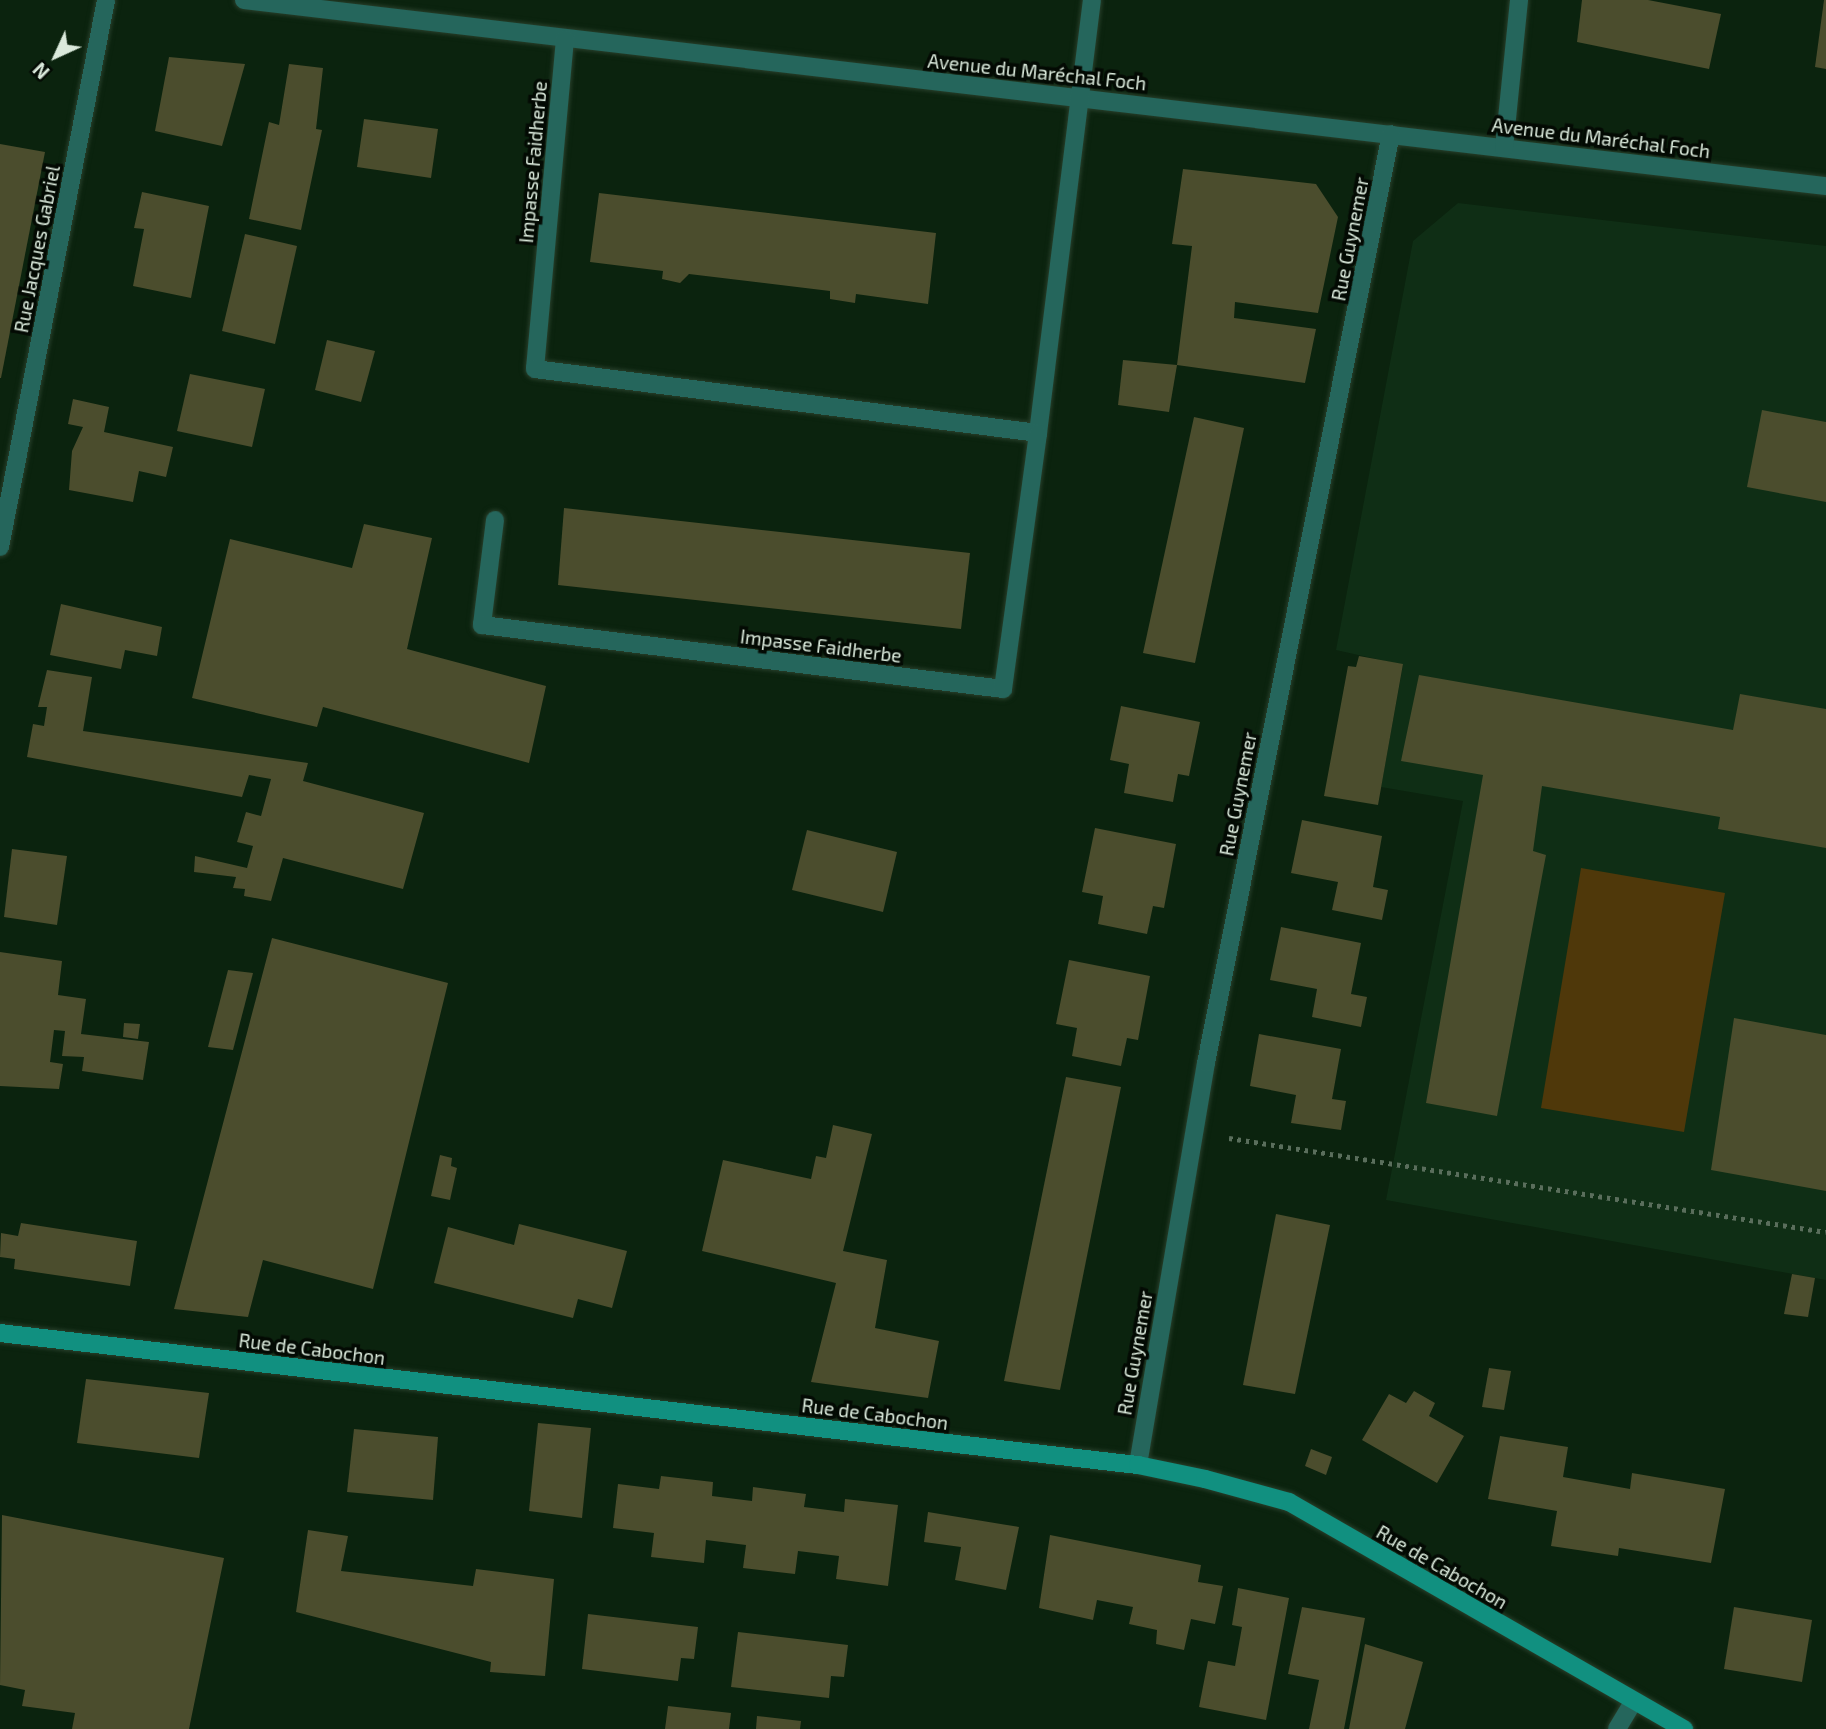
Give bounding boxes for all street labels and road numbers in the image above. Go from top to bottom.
street label: Avenue du Maréchal Foch [926,49,1148,95]
street label: Impasse Faidherbe [515,80,551,244]
street label: Avenue du Maréchal Foch [1490,113,1712,163]
street label: Rue Jacques Gabriel [10,163,64,335]
street label: Rue Guynemer [1327,175,1373,303]
street label: Impasse Faidherbe [739,625,903,667]
street label: Rue Guynemer [1215,730,1261,858]
street label: Rue Guynemer [1113,1289,1157,1417]
street label: Rue de Cabochon [237,1329,387,1369]
street label: Rue de Cabochon [800,1394,950,1434]
street label: Rue de Cabochon [1372,1520,1512,1614]

